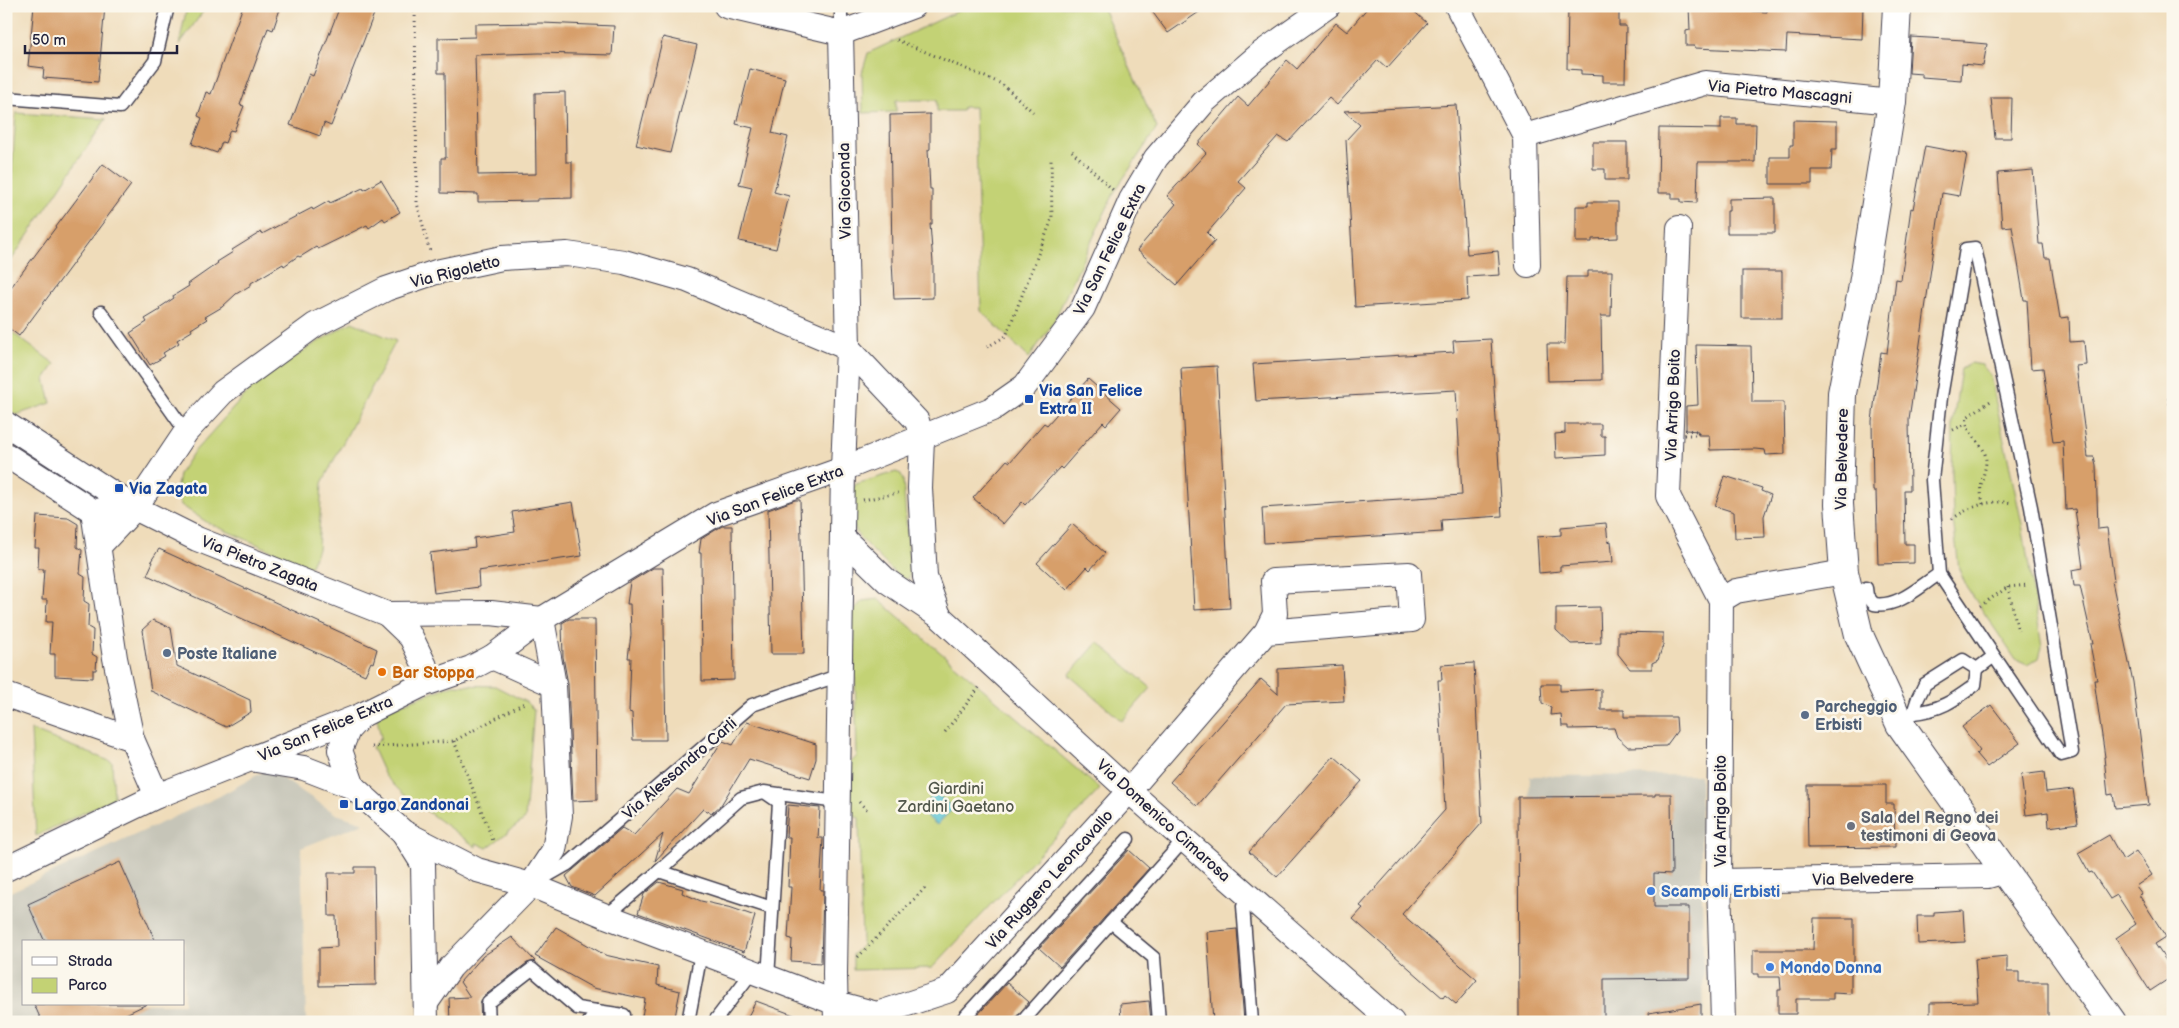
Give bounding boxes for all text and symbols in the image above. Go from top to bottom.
scale bar [25,22,178,54]
text: 50 m [32,31,66,50]
street label: Via Pietro Mascagni [1707,77,1853,108]
street label: Via Gioconda [835,142,856,239]
street label: Via San Felice Extra [1070,181,1151,319]
street label: Via Rigoletto [408,252,502,293]
street label: Via Arrigo Boito [1662,349,1685,461]
place label: Via San Felice Extra II [1039,382,1143,419]
marker: Via San Felice Extra II [1023,393,1035,405]
street label: Via Belvedere [1832,408,1853,510]
street label: Via San Felice Extra [705,462,846,531]
place label: Via Zagata [129,480,207,499]
marker: Via Zagata [113,482,125,494]
street label: Via Pietro Zagata [198,532,321,597]
place label: Poste Italiane [177,645,277,664]
marker: Poste Italiane [161,647,173,659]
place label: Bar Stoppa [392,664,475,683]
marker: Bar Stoppa [376,666,388,678]
street label: Via San Felice Extra [255,692,396,766]
place label: Parcheggio Erbisti [1815,698,1897,735]
marker: Parcheggio Erbisti [1799,709,1811,721]
street label: Via Alessandro Carli [619,714,741,824]
street label: Via Arrigo Boito [1712,755,1731,867]
street label: Via Domenico Cimarosa [1092,756,1234,886]
park label: Giardini Zardini Gaetano [897,780,1014,817]
place label: Largo Zandonai [354,796,469,815]
marker: Largo Zandonai [338,798,350,810]
street label: Via Ruggero Leoncavallo [983,806,1118,954]
place label: Sala del Regno dei testimoni di Geova [1860,809,1998,846]
marker: Sala del Regno dei testimoni di Geova [1845,820,1857,832]
street label: Via Belvedere [1812,869,1914,890]
place label: Scampoli Erbisti [1661,883,1780,902]
marker: Scampoli Erbisti [1645,885,1657,897]
legend [22,940,185,1006]
text: Strada [68,952,112,971]
place label: Mondo Donna [1780,959,1882,978]
marker: Mondo Donna [1764,961,1776,973]
text: Parco [68,976,107,995]

